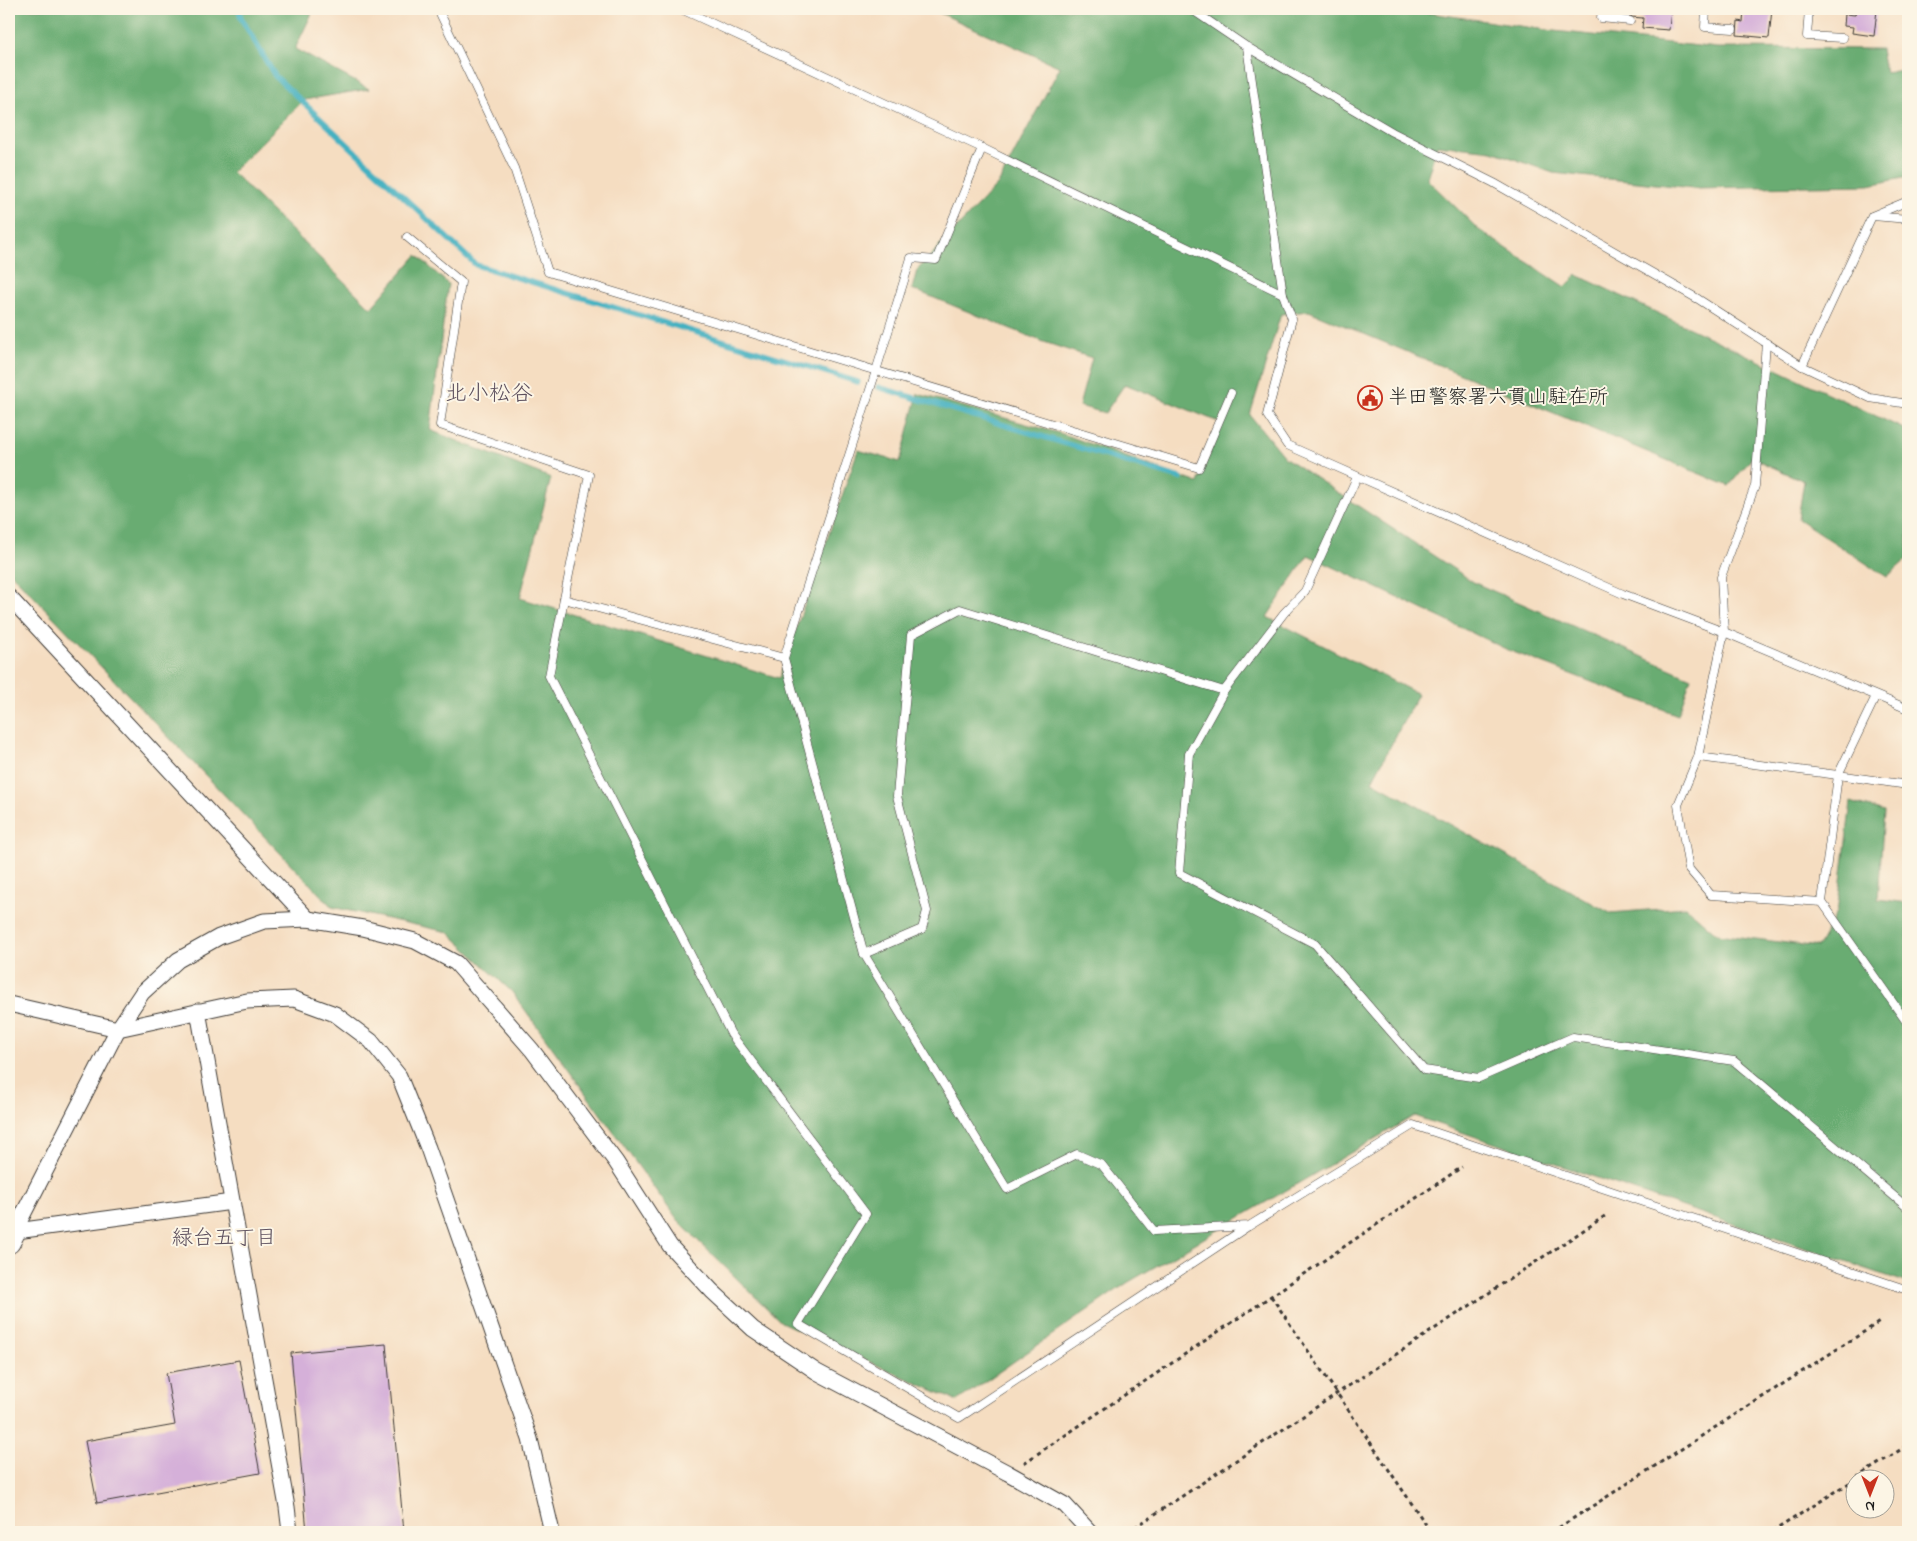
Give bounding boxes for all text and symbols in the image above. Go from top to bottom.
district label: 北小松谷 [445,379,533,411]
place label: 半田警察署六貫山駐在所 [1388,384,1608,413]
public building icon: 半田警察署六貫山駐在所 [1357,385,1383,411]
district label: 緑台五丁目 [172,1224,277,1254]
north arrow [1844,1468,1894,1518]
text: N [1865,1495,1875,1516]

